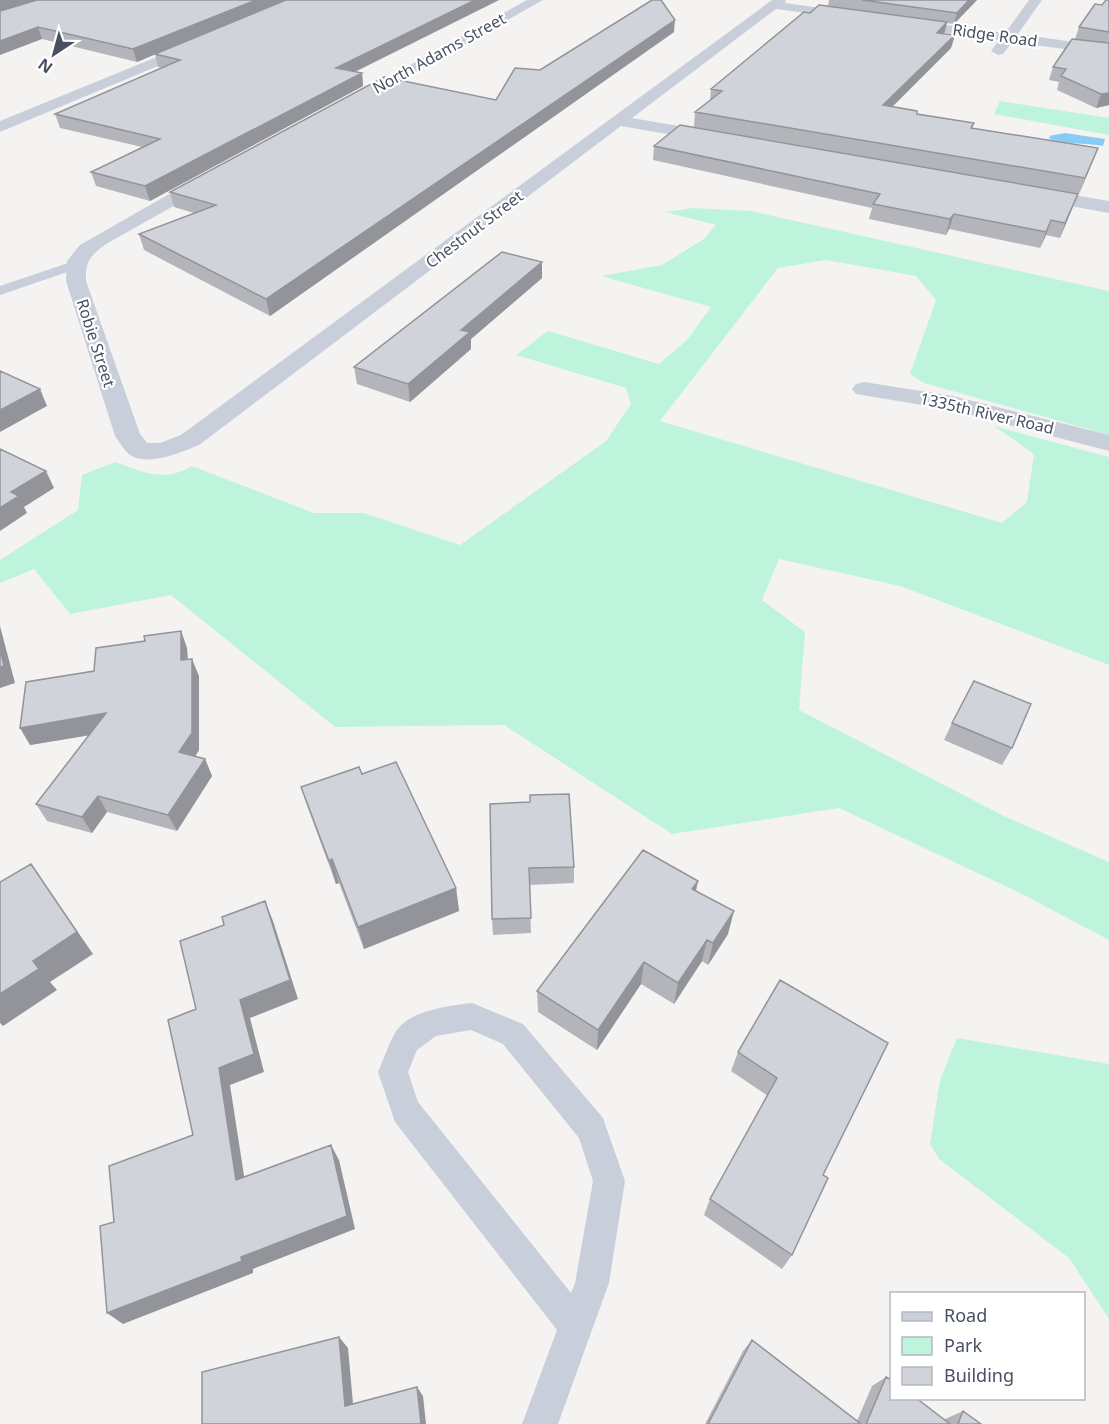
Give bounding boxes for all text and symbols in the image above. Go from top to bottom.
street label: North Adams Street [369,7,510,99]
street label: Ridge Road [951,18,1039,52]
north arrow [24,24,84,84]
text: N [33,53,57,79]
street label: Chestnut Street [421,185,527,273]
street label: Robie Street [71,296,121,390]
street label: 1335th River Road [918,387,1056,439]
legend [890,1292,1085,1400]
text: Road [944,1303,987,1327]
text: Park [944,1333,982,1357]
text: Building [944,1363,1014,1387]

